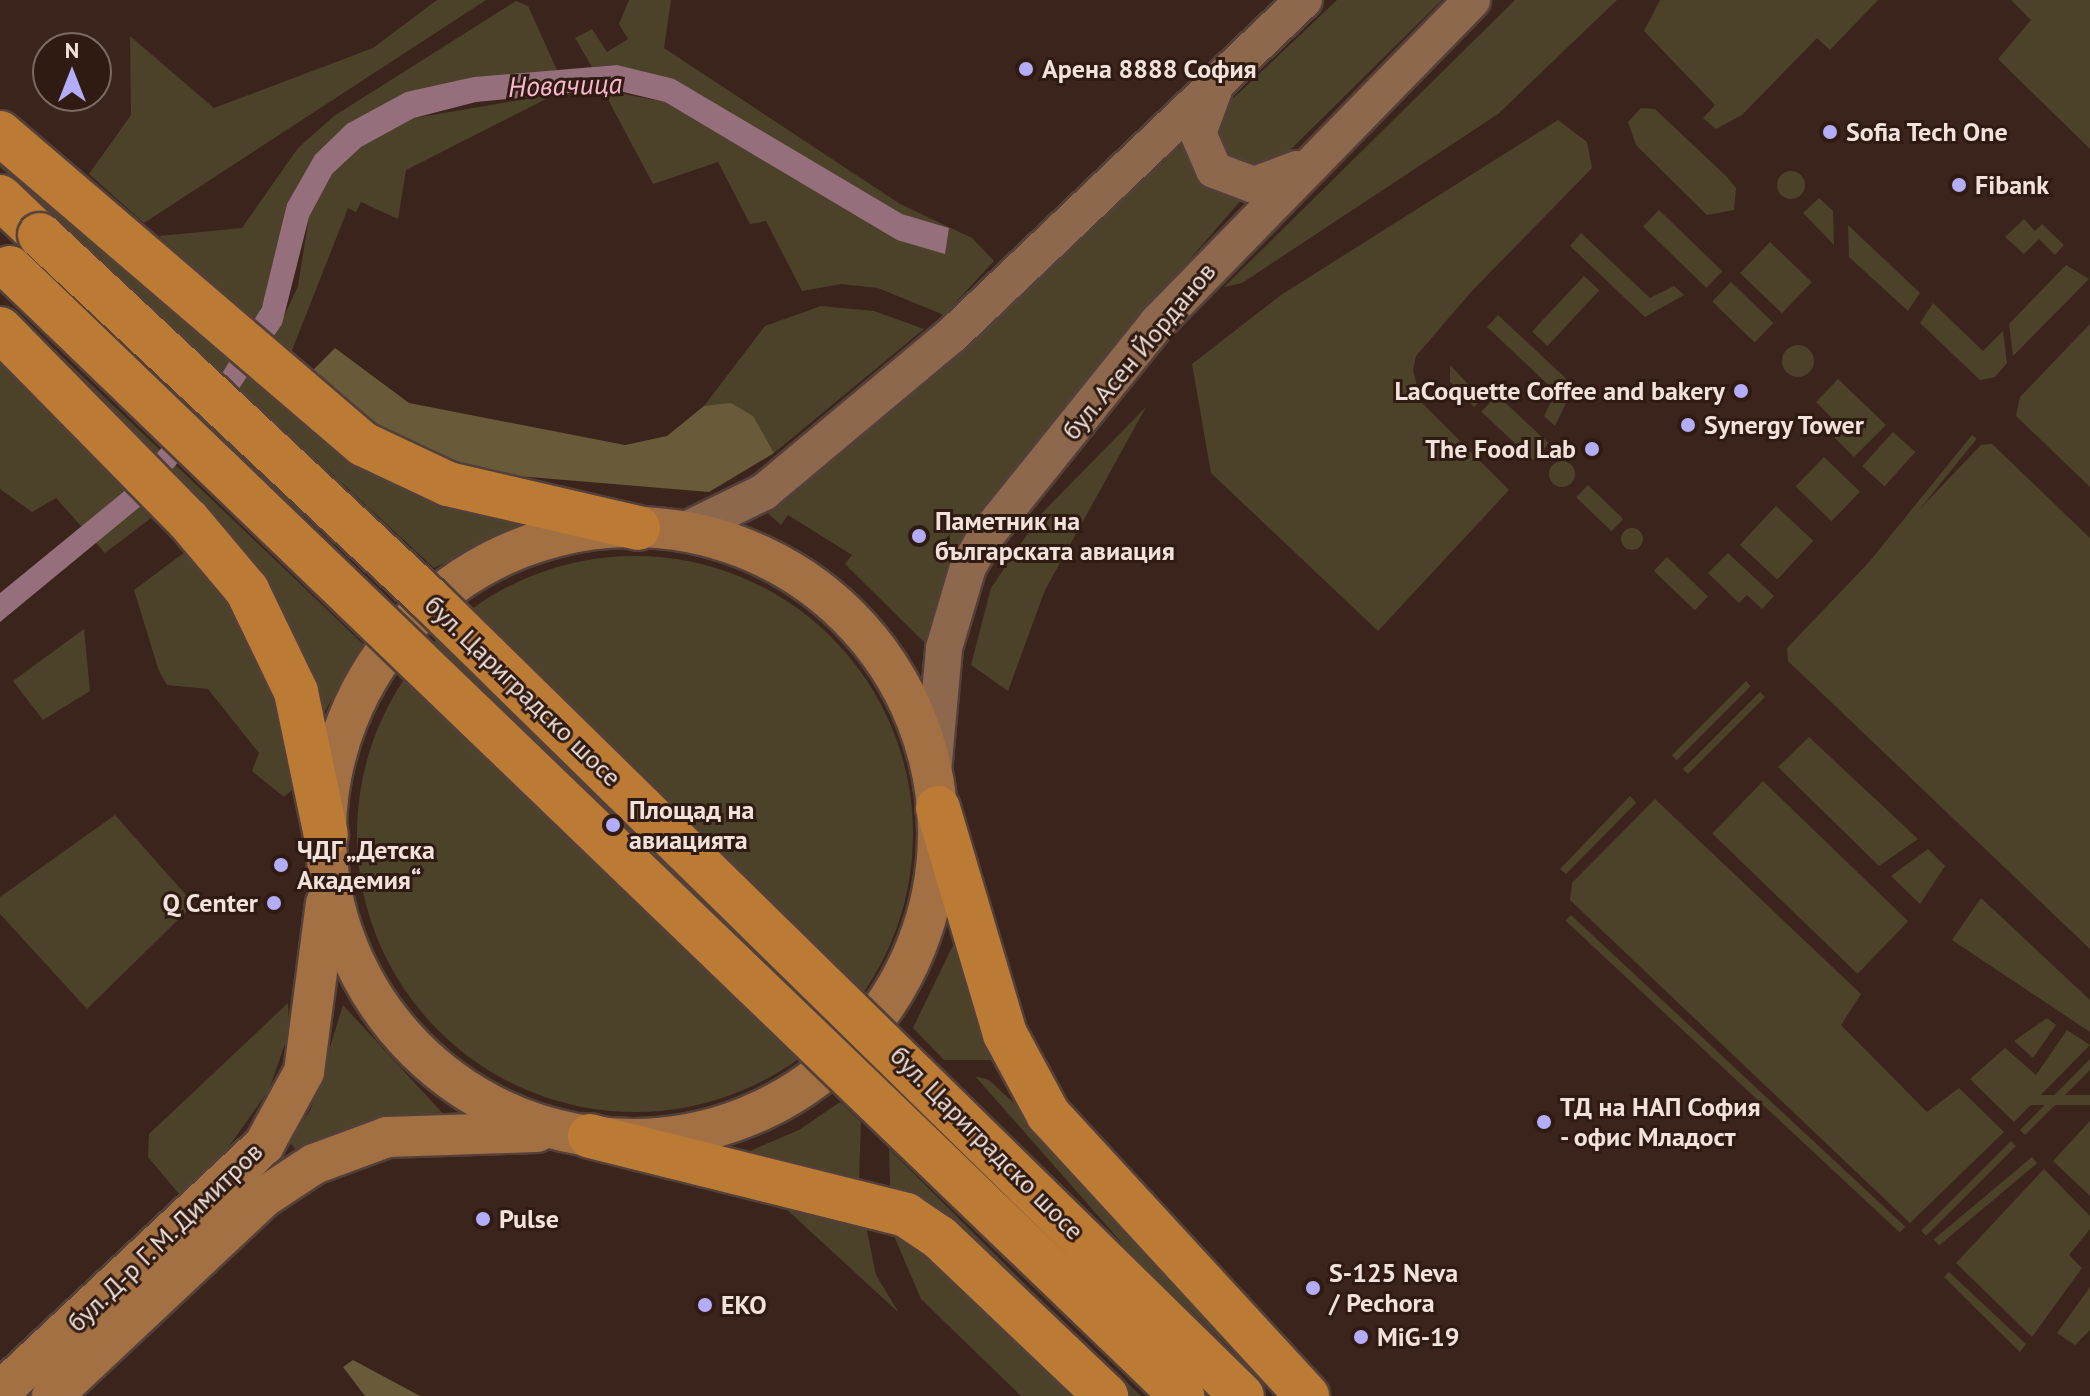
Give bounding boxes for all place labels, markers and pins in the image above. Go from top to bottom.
place label: Арена 8888 София [1042,53,1257,85]
marker: Арена 8888 София [1017,60,1035,78]
place label: Sofia Tech One [1846,116,2009,148]
marker: Sofia Tech One [1821,123,1839,141]
place label: Fibank [1975,169,2049,201]
marker: Fibank [1950,176,1968,194]
place label: LaCoquette Coffee and bakery [1394,375,1725,407]
marker: LaCoquette Coffee and bakery [1732,382,1750,400]
place label: Synergy Tower [1704,409,1866,441]
marker: Synergy Tower [1679,416,1697,434]
place label: The Food Lab [1425,433,1576,465]
marker: The Food Lab [1583,440,1601,458]
place label: Паметник на българската авиация [935,505,1175,566]
marker: Паметник на българската авиация [910,527,928,545]
place label: Площад на авиацията [629,794,754,856]
marker: Площад на авиацията [604,816,622,834]
place label: ЧДГ „Детска Академия“ [297,834,438,896]
marker: ЧДГ „Детска Академия“ [272,856,290,874]
place label: Q Center [162,887,258,919]
marker: Q Center [265,894,283,912]
place label: ТД на НАП София - офис Младост [1560,1091,1761,1152]
marker: ТД на НАП София - офис Младост [1535,1113,1553,1131]
place label: Pulse [499,1203,559,1235]
marker: Pulse [474,1210,492,1228]
place label: S-125 Neva / Pechora [1329,1257,1458,1318]
marker: S-125 Neva / Pechora [1304,1279,1322,1297]
place label: EKO [721,1289,767,1321]
marker: EKO [696,1296,714,1314]
place label: MiG-19 [1377,1321,1459,1353]
marker: MiG-19 [1352,1328,1370,1346]

